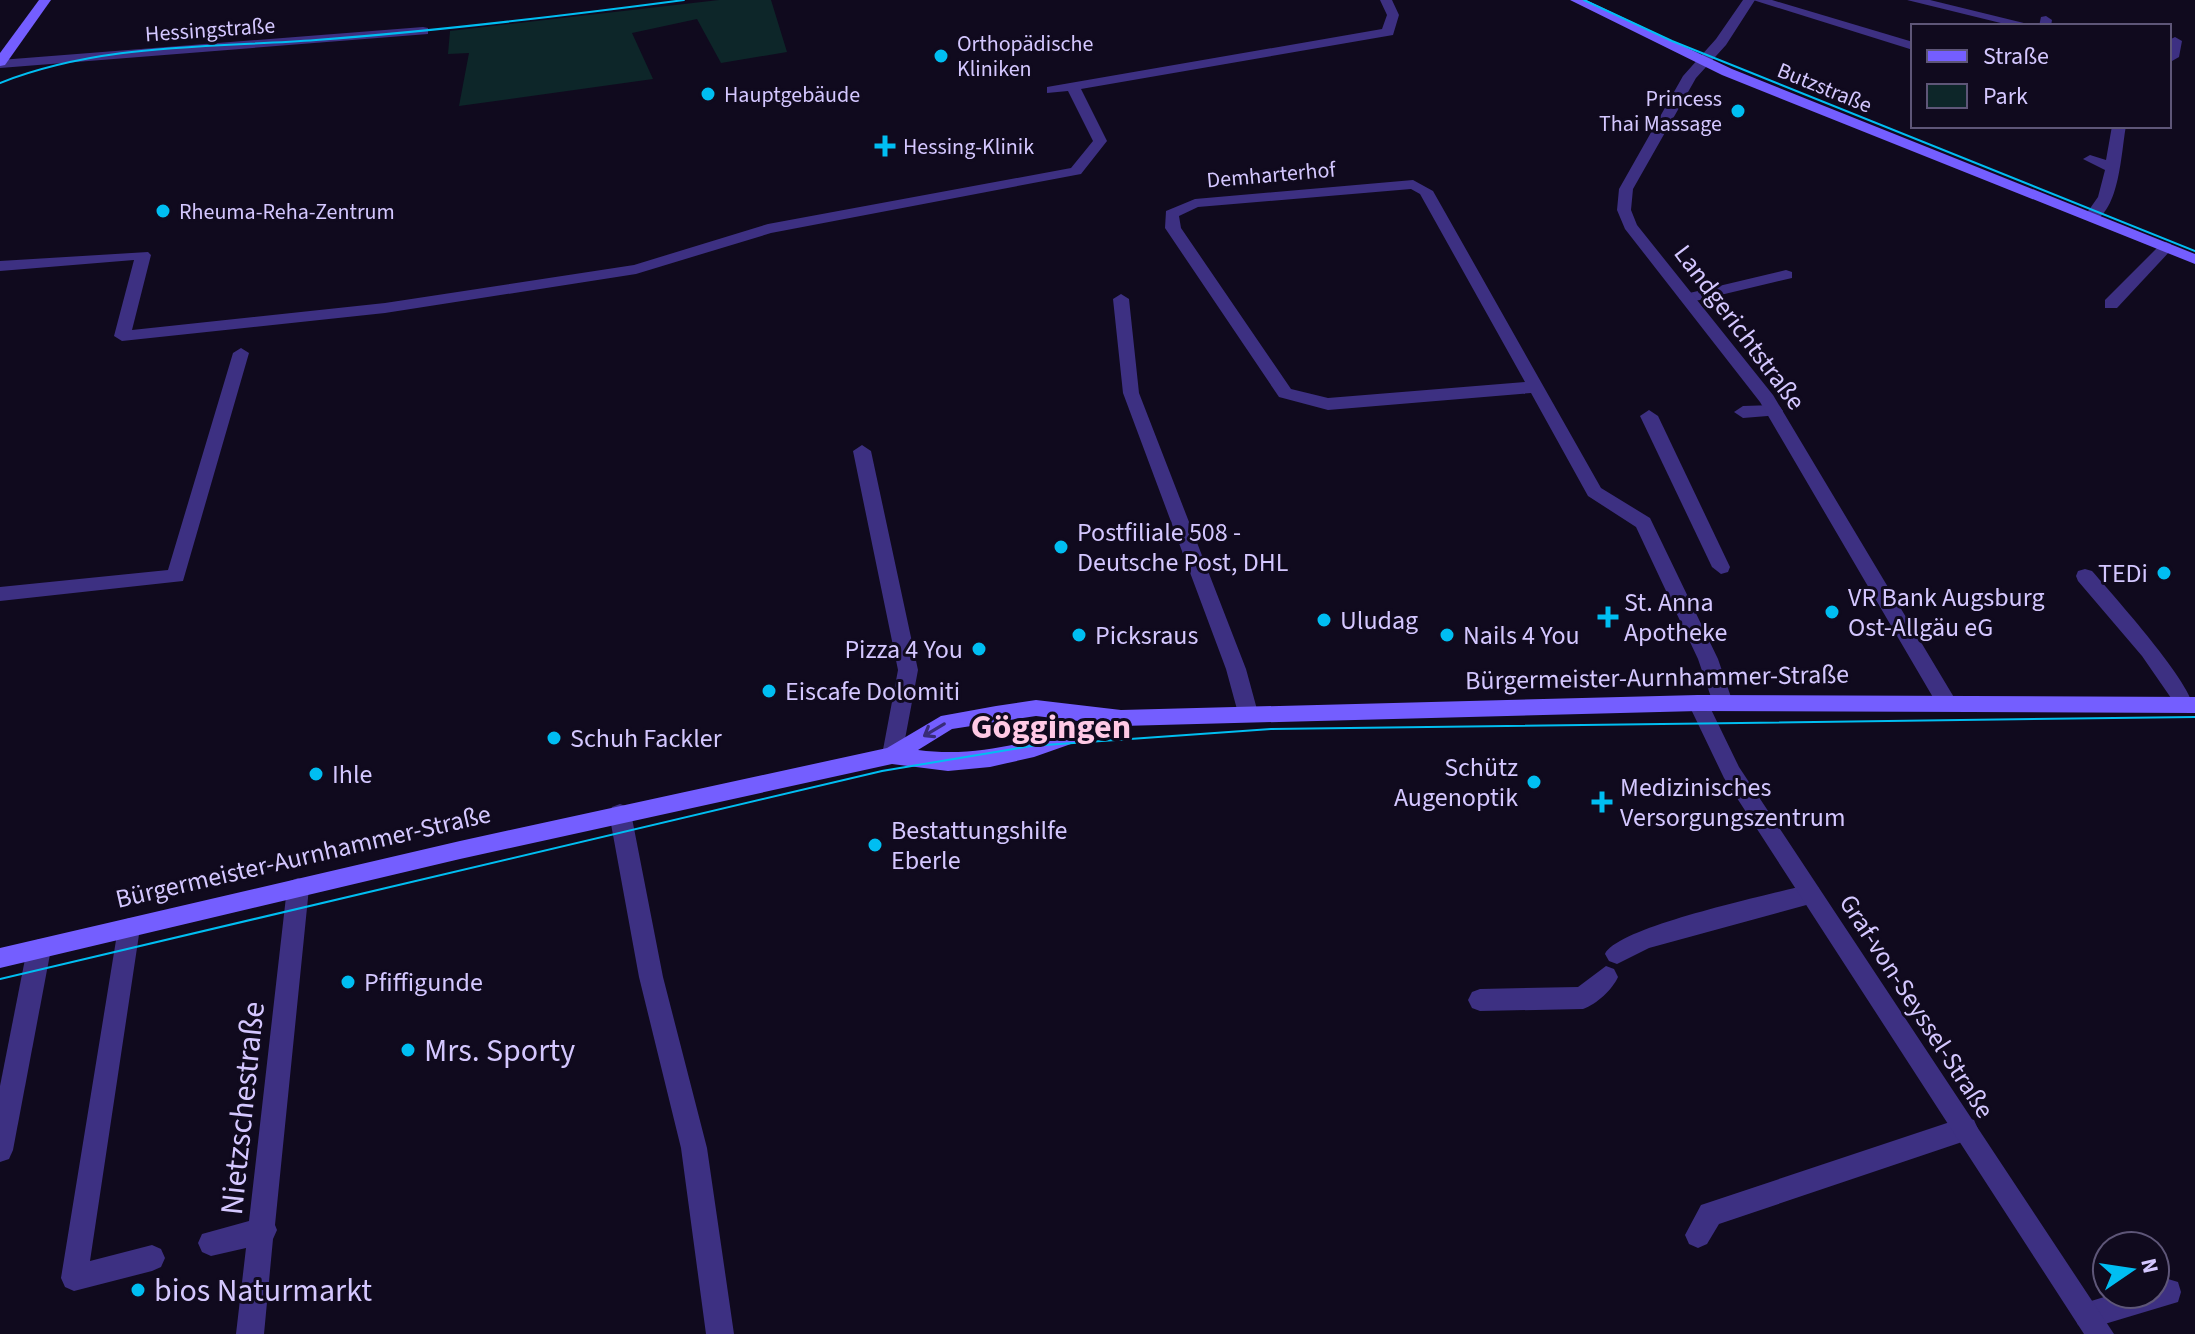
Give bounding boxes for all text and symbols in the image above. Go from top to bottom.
street label: Hessingstraße [144,9,276,51]
legend [1911,24,2171,128]
place label: Orthopädische Kliniken [957,28,1093,85]
text: Straße [1983,39,2049,74]
marker: Orthopädische Kliniken [932,47,950,65]
street label: Butzstraße [1772,54,1877,121]
place label: Hauptgebäude [724,79,860,111]
text: Park [1983,79,2028,114]
place label: Princess Thai Massage [1599,83,1722,140]
marker: Hauptgebäude [699,85,717,103]
marker: Princess Thai Massage [1729,102,1747,120]
place label: Hessing-Klinik [903,131,1034,163]
marker: Hessing-Klinik [874,135,896,157]
street label: Demharterhof [1205,153,1338,197]
place label: Rheuma-Reha-Zentrum [179,196,395,228]
marker: Rheuma-Reha-Zentrum [154,202,172,220]
street label: Landgerichtstraße [1665,237,1814,418]
place label: Postfiliale 508 - Deutsche Post, DHL [1077,514,1288,581]
marker: Postfiliale 508 - Deutsche Post, DHL [1052,538,1070,556]
place label: TEDi [2098,555,2148,592]
marker: TEDi [2155,564,2173,582]
place label: VR Bank Augsburg Ost-Allgäu eG [1848,579,2045,646]
place label: St. Anna Apotheke [1624,584,1727,651]
place label: Uludag [1340,602,1418,639]
marker: VR Bank Augsburg Ost-Allgäu eG [1823,603,1841,621]
marker: St. Anna Apotheke [1599,608,1617,626]
marker: Uludag [1315,611,1333,629]
place label: Picksraus [1095,617,1198,654]
place label: Nails 4 You [1463,617,1580,654]
marker: Picksraus [1070,626,1088,644]
marker: Nails 4 You [1438,626,1456,644]
place label: Pizza 4 You [844,631,963,668]
marker: Pizza 4 You [970,640,988,658]
street label: Bürgermeister-Aurnhammer-Straße [1465,656,1849,699]
place label: Eiscafe Dolomiti [785,673,960,710]
marker: Eiscafe Dolomiti [760,682,778,700]
district label: Göggingen [971,703,1131,752]
place label: Schuh Fackler [570,720,723,757]
one-way arrow [923,722,946,738]
marker: Schuh Fackler [545,729,563,747]
place label: Schütz Augenoptik [1394,749,1518,816]
place label: Ihle [332,756,373,793]
marker: Ihle [307,765,325,783]
place label: Medizinisches Versorgungszentrum [1620,769,1845,836]
marker: Schütz Augenoptik [1525,773,1543,791]
marker: Medizinisches Versorgungszentrum [1591,791,1613,813]
street label: Bürgermeister-Aurnhammer-Straße [112,795,494,918]
place label: Bestattungshilfe Eberle [891,812,1067,879]
marker: Bestattungshilfe Eberle [866,836,884,854]
street label: Graf-von-Seyssel-Straße [1830,887,2003,1125]
place label: Pfiffigunde [364,964,483,1001]
marker: Pfiffigunde [339,973,357,991]
street label: Nietzschestraße [209,999,277,1217]
place label: Mrs. Sporty [424,1028,575,1074]
marker: Mrs. Sporty [399,1041,417,1059]
north arrow [2091,1230,2171,1310]
text: N [2132,1255,2167,1276]
place label: bios Naturmarkt [154,1268,372,1314]
marker: bios Naturmarkt [129,1281,147,1299]

